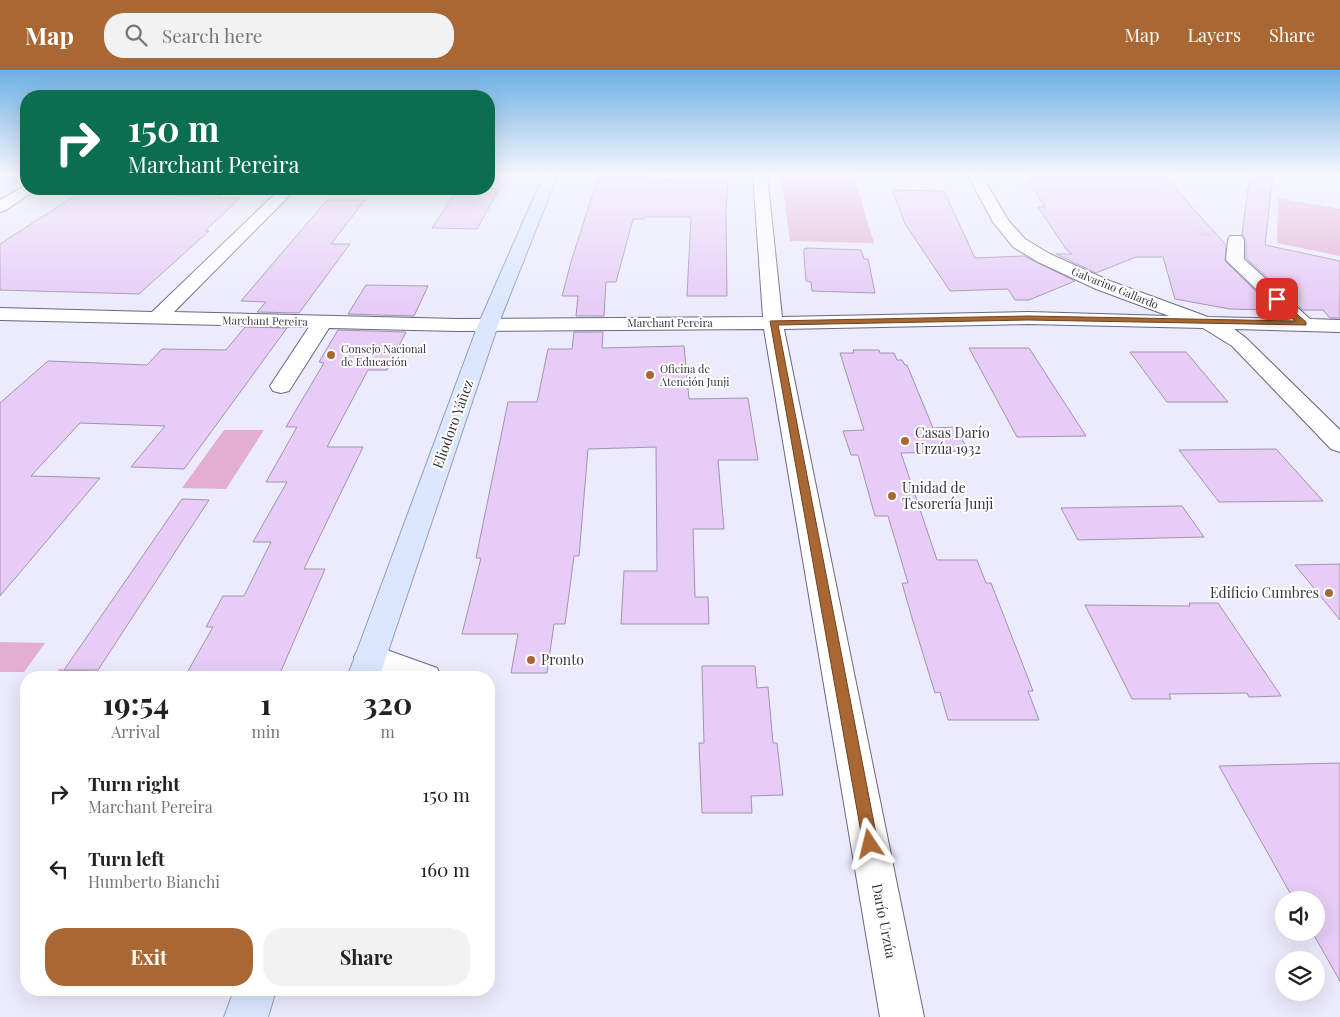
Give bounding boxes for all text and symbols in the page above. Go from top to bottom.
search box [104,13,454,58]
text: Map [25,19,74,51]
icon: search [122,21,150,49]
text: Search here [162,22,262,48]
text: Map [1124,23,1159,47]
text: Layers [1187,23,1241,47]
text: Share [1269,23,1315,47]
text: 150 m [128,104,219,151]
icon: right [45,110,110,175]
text: Marchant Pereira [128,149,299,179]
street label: Galvarino Gallardo [1069,263,1161,312]
pin [1256,278,1298,320]
icon: arrive [1263,285,1291,313]
street label: Marchant Pereira [222,312,309,329]
street label: Marchant Pereira [627,315,713,330]
place label: Consejo Nacional de Educación [341,341,426,369]
marker: Consejo Nacional de Educación [325,349,337,361]
place label: Oficina de Atención Junji [659,361,729,389]
marker: Oficina de Atención Junji [644,369,656,381]
street label: Eliodoro Yáñez [428,376,478,471]
place label: Casas Darío Urzúa 1932 [915,423,990,458]
marker: Casas Darío Urzúa 1932 [899,435,911,447]
place label: Unidad de Tesorería Junji [902,478,993,513]
marker: Unidad de Tesorería Junji [886,490,898,502]
place label: Edificio Cumbres [1210,583,1319,602]
marker: Edificio Cumbres [1323,587,1335,599]
place label: Pronto [541,650,584,669]
marker: Pronto [525,654,537,666]
text: 19:54 [103,683,169,723]
text: 1 [260,683,272,723]
text: 320 [363,683,412,723]
text: Arrival [111,721,160,742]
text: min [252,721,280,742]
text: m [380,721,395,742]
text: Turn right [88,770,180,796]
icon: right [45,780,73,808]
text: 150 m [422,781,470,807]
text: Marchant Pereira [88,796,213,817]
position arrow [843,817,895,869]
text: Turn left [88,845,165,871]
icon: left [45,855,73,883]
text: 160 m [420,856,470,882]
text: Humberto Bianchi [88,871,220,892]
street label: Darío Urzúa [868,882,901,960]
map controls [1275,891,1325,1001]
button: sound [1275,891,1325,941]
button: Exit [45,928,253,986]
button: Share [263,928,470,986]
button: layers [1275,951,1325,1001]

